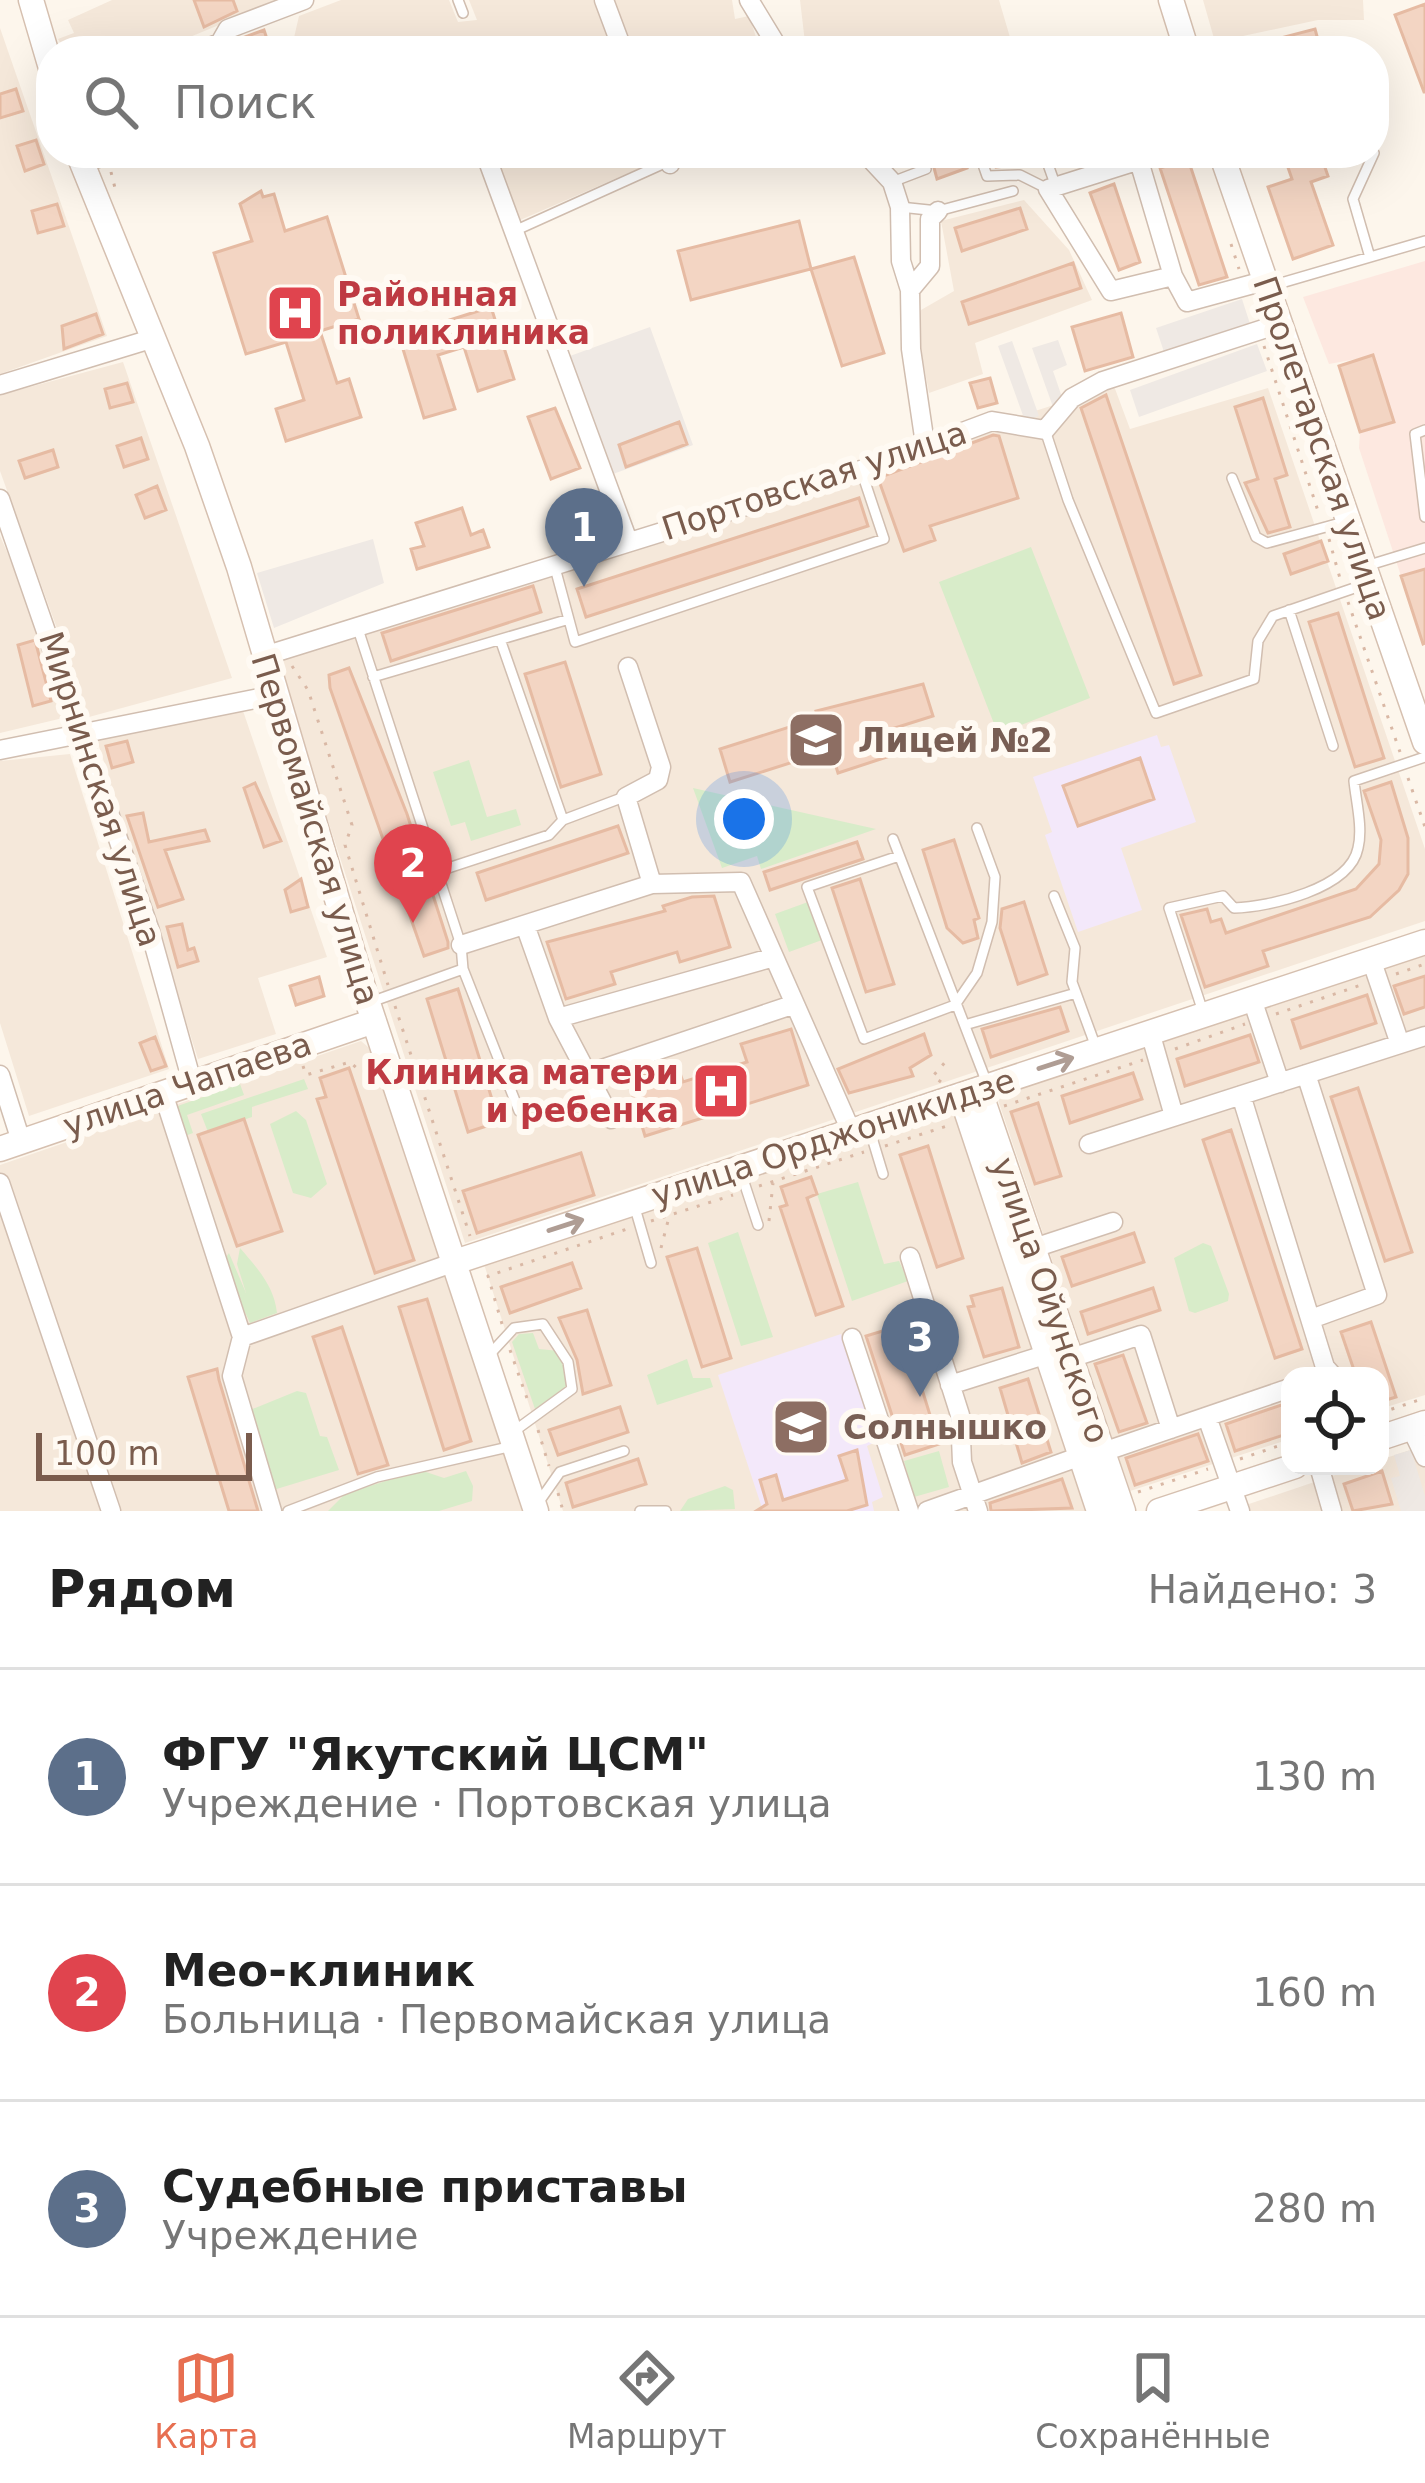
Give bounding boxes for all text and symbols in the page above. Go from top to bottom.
search box [36,36,1389,168]
icon: search [78,69,144,135]
text: Поиск [174,76,317,129]
street label: Пролетарская улица [1245,271,1400,625]
place label: Районная поликлиника [337,275,590,352]
hospital icon: Районная поликлиника [264,282,326,344]
street label: Портовская улица [657,413,972,548]
pin: 1 [545,488,623,587]
street label: Мирнинская улица [31,627,170,952]
street label: Первомайская улица [243,649,388,1010]
school or university icon: Лицей №2 [785,709,847,771]
place label: Лицей №2 [858,721,1053,760]
your location [714,789,774,849]
pin: 2 [374,824,452,923]
street label: улица Чапаева [58,1024,316,1145]
one-way arrow [1036,1051,1074,1073]
place label: Клиника матери и ребенка [365,1053,679,1130]
street label: улица Орджоникидзе [646,1060,1020,1215]
hospital icon: Клиника матери и ребенка [690,1060,752,1122]
street label: улица Ойунского [983,1152,1118,1448]
one-way arrow [546,1212,584,1234]
pin: 3 [881,1298,959,1397]
map controls [1281,1367,1389,1475]
button: locate [1281,1367,1389,1475]
school or university icon: Солнышко [770,1396,832,1458]
place label: Солнышко [843,1408,1047,1447]
scale bar [36,1427,252,1480]
text: 100 m [54,1434,160,1473]
text: Рядом [48,1560,236,1619]
text: Найдено: 3 [1148,1567,1377,1612]
text: ФГУ "Якутский ЦСМ" [162,1728,709,1781]
text: 1 [73,1754,101,1799]
text: 130 m [1252,1754,1377,1799]
text: Учреждение · Портовская улица [162,1781,832,1826]
text: Мео-клиник [162,1944,475,1997]
text: 2 [73,1970,101,2015]
text: 160 m [1252,1970,1377,2015]
text: Больница · Первомайская улица [162,1997,831,2042]
text: Судебные приставы [162,2160,688,2213]
text: 3 [73,2186,101,2231]
text: 280 m [1252,2186,1377,2231]
text: Учреждение [162,2213,419,2258]
tab: Карта [154,2345,258,2456]
tab: Маршрут [567,2345,727,2456]
tab: Сохранённые [1035,2345,1271,2456]

